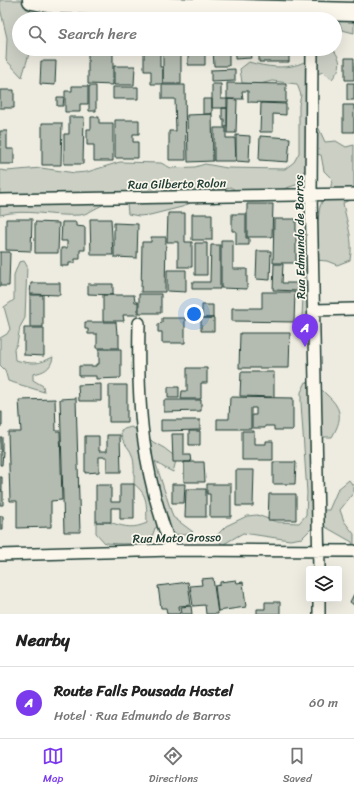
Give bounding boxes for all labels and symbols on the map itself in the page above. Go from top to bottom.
street label: Rua Gilberto Rolon [128,172,227,196]
street label: Rua Edmundo de Barros [288,174,312,299]
your location [184,304,204,324]
pin: A [292,314,318,347]
street label: Rua Mato Grosso [133,526,221,550]

